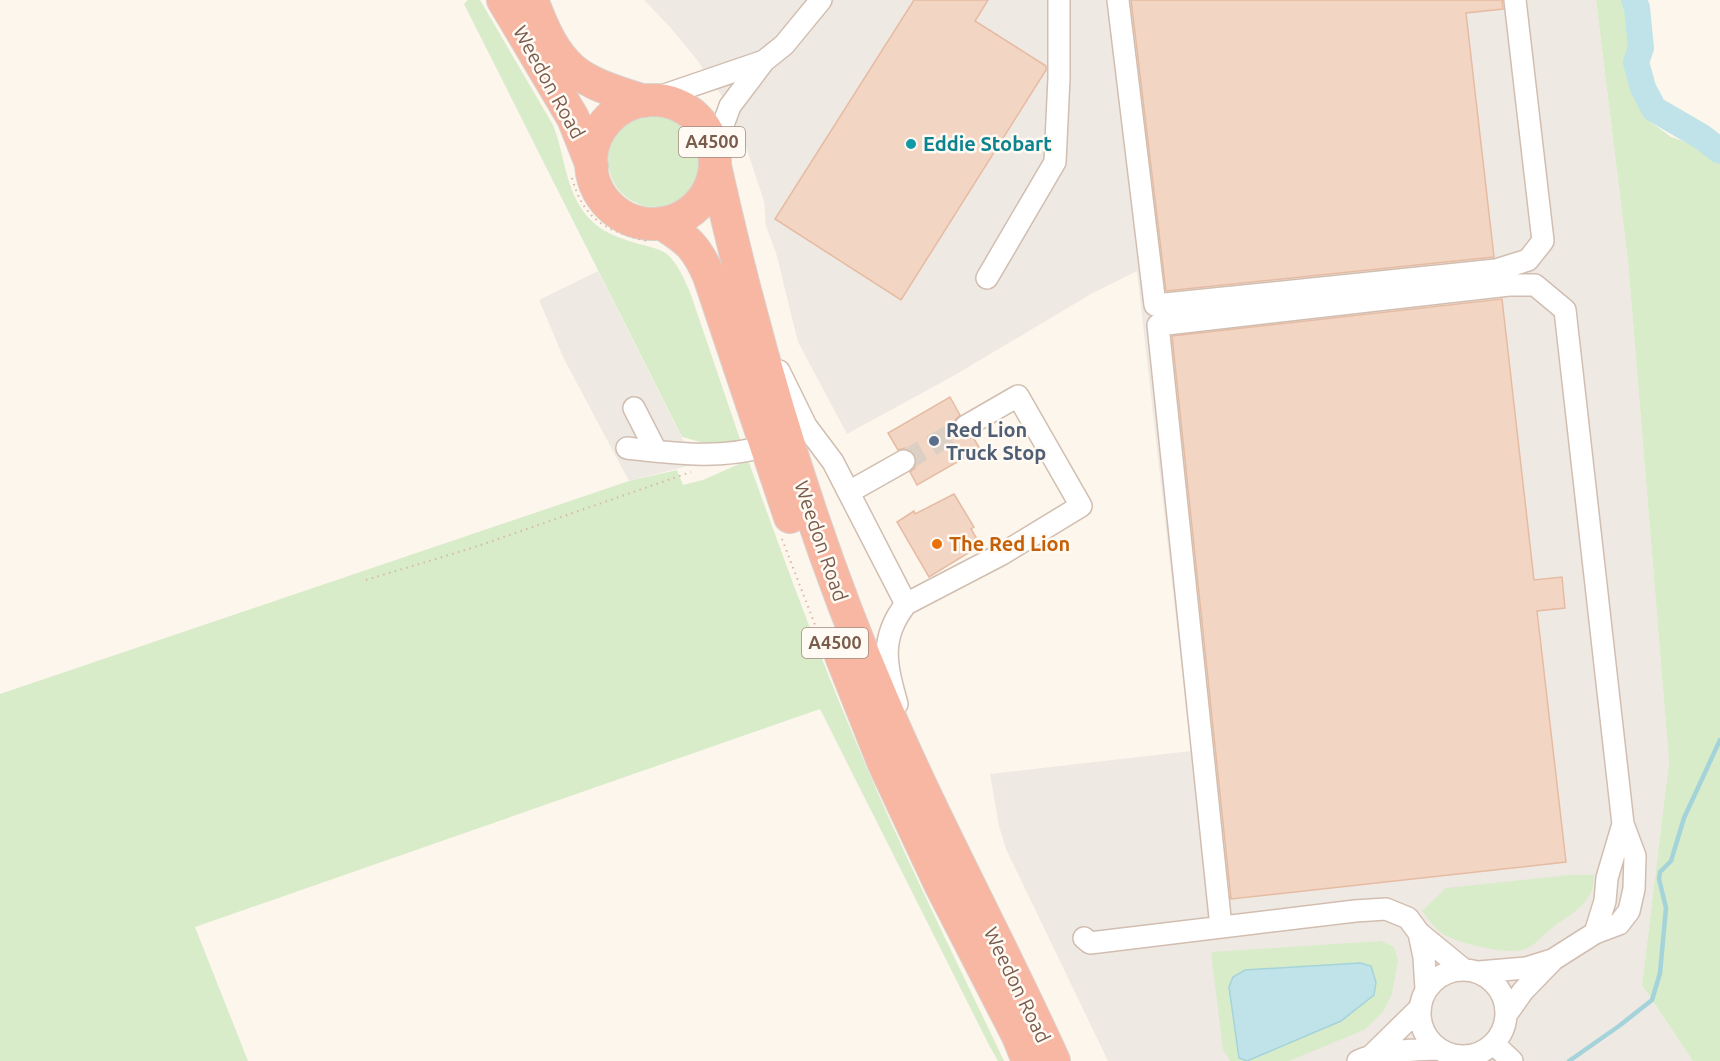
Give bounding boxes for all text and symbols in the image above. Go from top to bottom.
street label: Weedon Road [509,21,590,142]
road number: A4500 [679,127,745,157]
place label: Eddie Stobart [923,132,1052,155]
marker: Eddie Stobart [904,137,918,151]
place label: Red Lion Truck Stop [946,418,1046,464]
marker: Red Lion Truck Stop [927,434,941,448]
street label: Weedon Road [790,478,853,604]
place label: The Red Lion [949,532,1070,555]
marker: The Red Lion [930,537,944,551]
road number: A4500 [802,628,868,658]
street label: Weedon Road [980,923,1055,1046]

